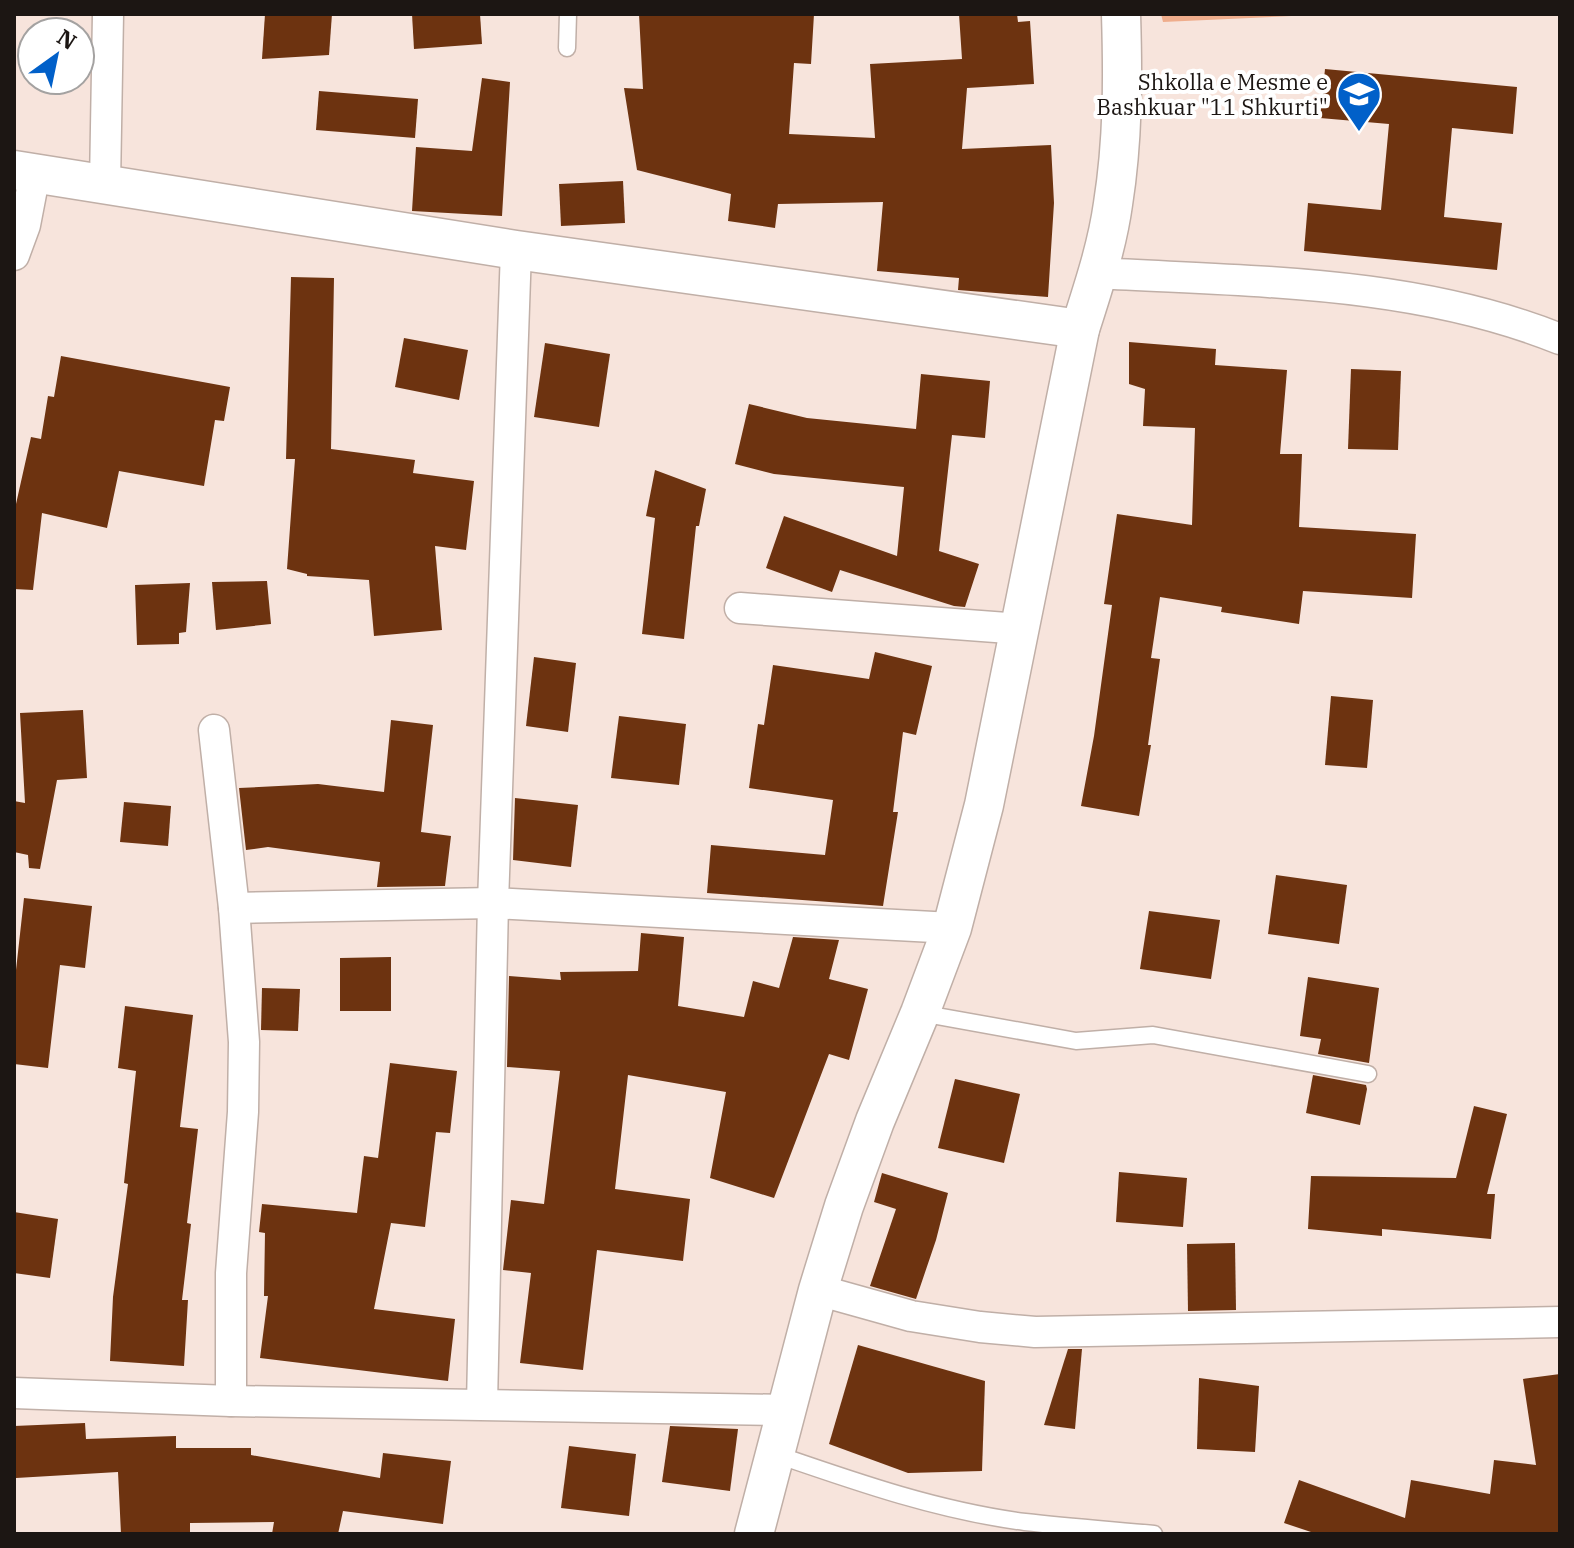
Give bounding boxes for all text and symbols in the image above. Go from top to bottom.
north arrow [16,16,96,96]
text: N [52,22,82,56]
place label: Shkolla e Mesme e Bashkuar "11 Shkurti" [1096,67,1328,121]
school or university icon: Shkolla e Mesme e Bashkuar "11 Shkurti" [1335,70,1383,133]

